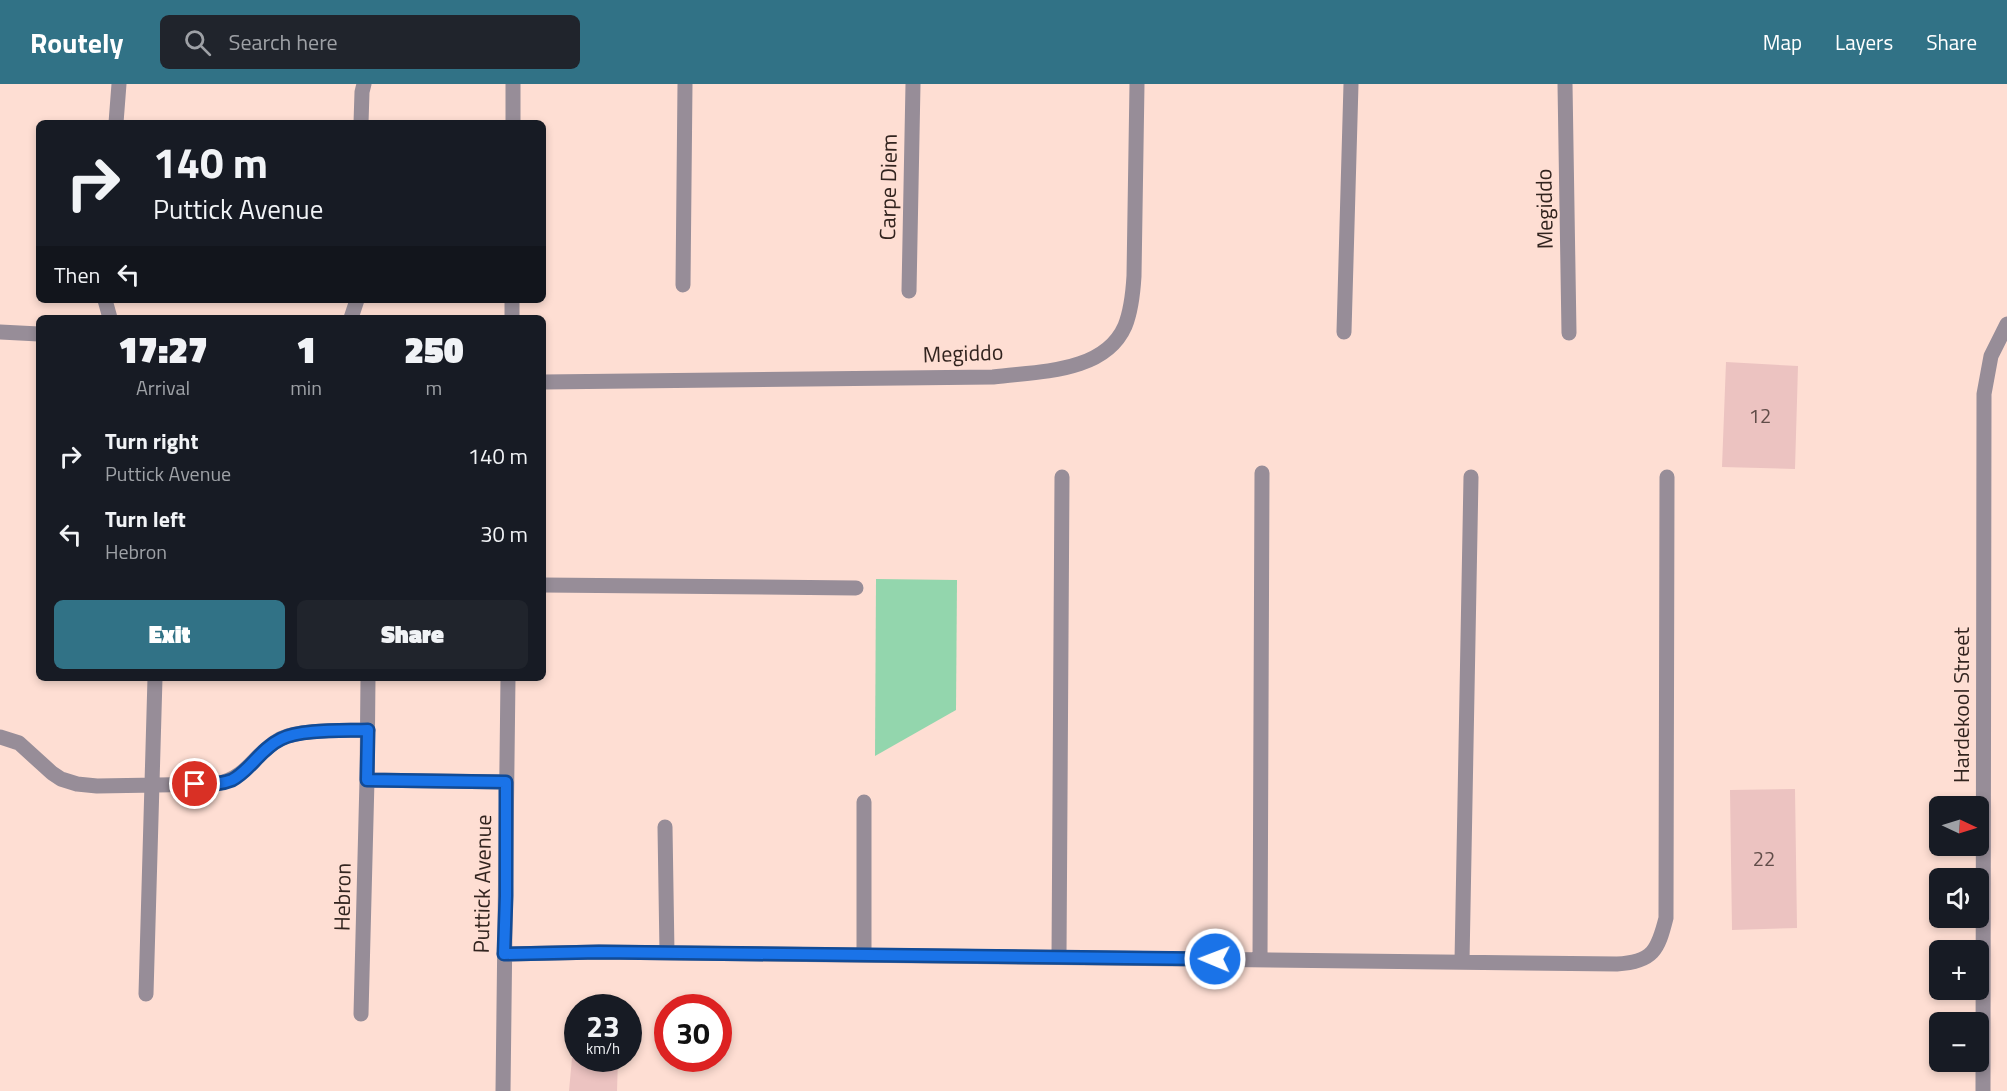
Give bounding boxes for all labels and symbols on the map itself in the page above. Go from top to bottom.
street label: Carpe Diem [870,133,906,241]
street label: Megiddo [1526,168,1562,250]
street label: Megiddo [922,335,1004,371]
house number: 12 [1749,400,1771,431]
street label: Hardekool Street [1944,627,1978,783]
pin [169,758,220,809]
north arrow [1929,796,1989,856]
street label: Puttick Avenue [464,814,500,954]
house number: 22 [1753,843,1775,874]
street label: Hebron [324,863,360,931]
position arrow [1183,927,1247,991]
speed limit sign: 30 [654,994,732,1072]

